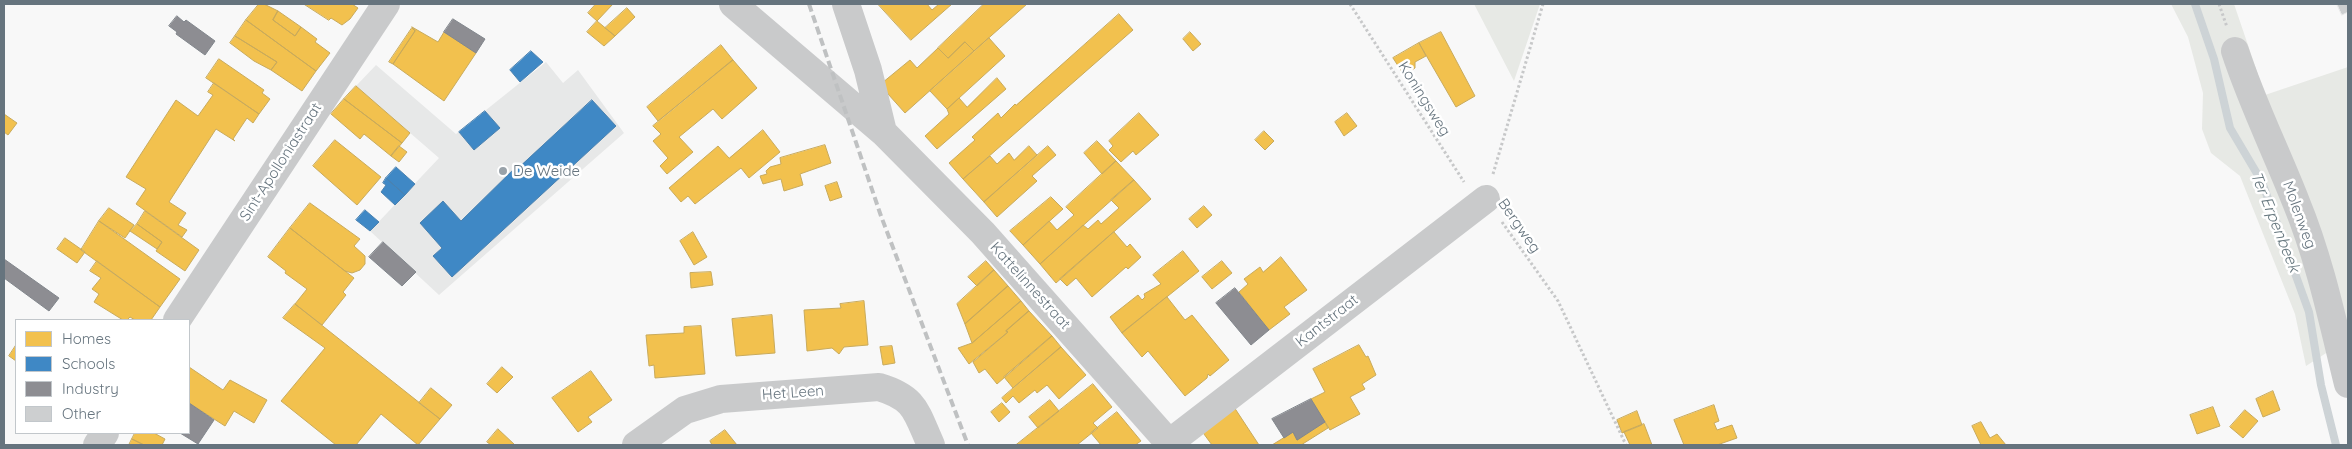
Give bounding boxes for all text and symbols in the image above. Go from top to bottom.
street label: Koningsweg [1394,58,1454,140]
street label: Sint-Apolloniastraat [236,100,326,224]
place label: De Weide [513,162,580,180]
marker: De Weide [497,165,509,177]
water label: Ter Erpenbeek [2246,169,2304,275]
street label: Molenweg [2278,179,2320,251]
street label: Bergweg [1494,195,1544,257]
street label: Kattelinnestraat [986,239,1074,333]
street label: Kantstraat [1292,291,1362,351]
legend [15,319,190,434]
text: Homes [62,329,111,348]
text: Schools [62,354,115,373]
text: Industry [62,379,119,398]
street label: Het Leen [761,382,825,404]
text: Other [62,404,101,423]

